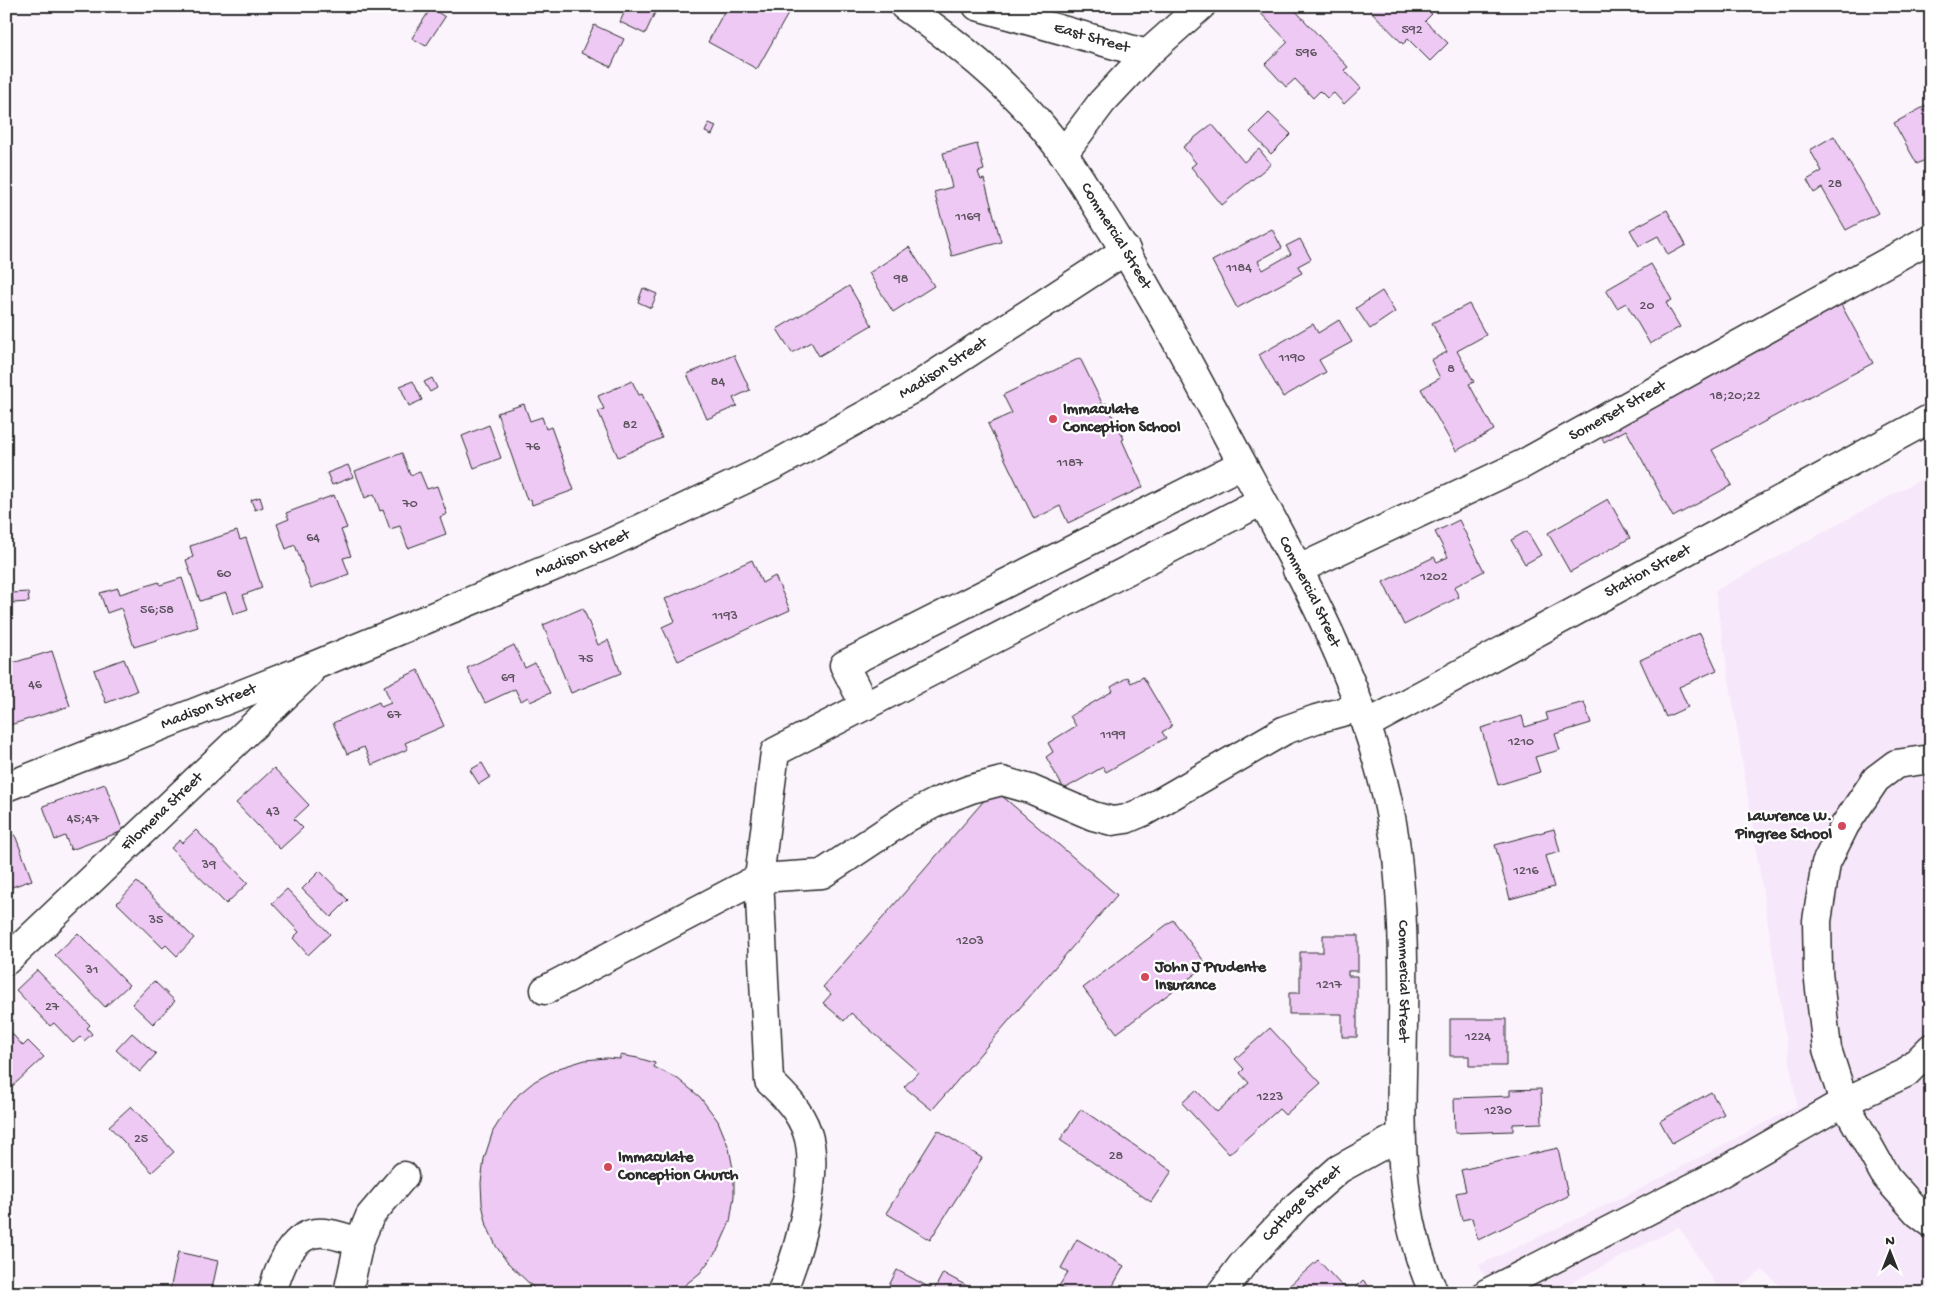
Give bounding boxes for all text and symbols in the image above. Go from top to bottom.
street label: East Street [1052,19,1133,58]
house number: 592 [1401,22,1423,39]
house number: 596 [1295,45,1318,62]
house number: 28 [1828,176,1843,193]
street label: Commercial Street [1076,179,1156,294]
house number: 1169 [954,209,981,226]
house number: 1184 [1225,260,1252,277]
house number: 98 [893,271,909,288]
house number: 20 [1640,298,1654,315]
street label: Madison Street [896,333,992,404]
house number: 1190 [1278,350,1305,367]
house number: 8 [1447,361,1455,378]
house number: 84 [711,374,726,391]
street label: Somerset Street [1566,376,1671,446]
house number: 18;20;22 [1709,388,1760,405]
place label: Immaculate Conception School [1062,401,1181,438]
marker: Immaculate Conception School [1047,413,1059,425]
house number: 82 [623,417,637,434]
house number: 76 [525,439,541,456]
house number: 1187 [1056,455,1084,472]
house number: 70 [401,496,418,513]
street label: Madison Street [533,525,635,583]
house number: 64 [306,530,320,547]
street label: Commercial Street [1273,533,1345,652]
street label: Station Street [1602,540,1696,603]
house number: 60 [216,566,232,583]
house number: 1202 [1419,569,1448,586]
house number: 56;58 [140,602,174,619]
house number: 1193 [711,608,738,625]
house number: 75 [578,651,593,668]
house number: 69 [501,670,515,687]
house number: 46 [28,677,43,694]
street label: Madison Street [158,679,261,734]
house number: 67 [387,707,402,724]
house number: 1199 [1099,727,1126,744]
house number: 1210 [1507,734,1534,751]
street label: Filomena Street [117,768,209,856]
house number: 43 [266,804,280,821]
place label: Lawrence W. Pingree School [1734,808,1832,845]
house number: 45;47 [67,811,100,828]
marker: Lawrence W. Pingree School [1836,820,1848,832]
house number: 39 [201,857,216,874]
house number: 1216 [1512,863,1540,880]
house number: 35 [148,912,163,929]
street label: Commercial Street [1392,920,1413,1043]
house number: 1203 [955,933,984,950]
place label: John J Prudente Insurance [1154,959,1267,996]
house number: 31 [85,962,98,979]
marker: John J Prudente Insurance [1139,971,1151,983]
house number: 1217 [1315,977,1342,994]
house number: 27 [45,999,60,1016]
house number: 1224 [1464,1029,1491,1046]
house number: 1223 [1256,1089,1283,1106]
house number: 1230 [1483,1103,1512,1120]
house number: 25 [134,1131,148,1148]
house number: 28 [1109,1148,1124,1165]
place label: Immaculate Conception Church [617,1149,739,1186]
street label: Cottage Street [1259,1160,1347,1246]
marker: Immaculate Conception Church [602,1161,614,1173]
north arrow [1864,1226,1914,1276]
text: N [1885,1233,1895,1250]

